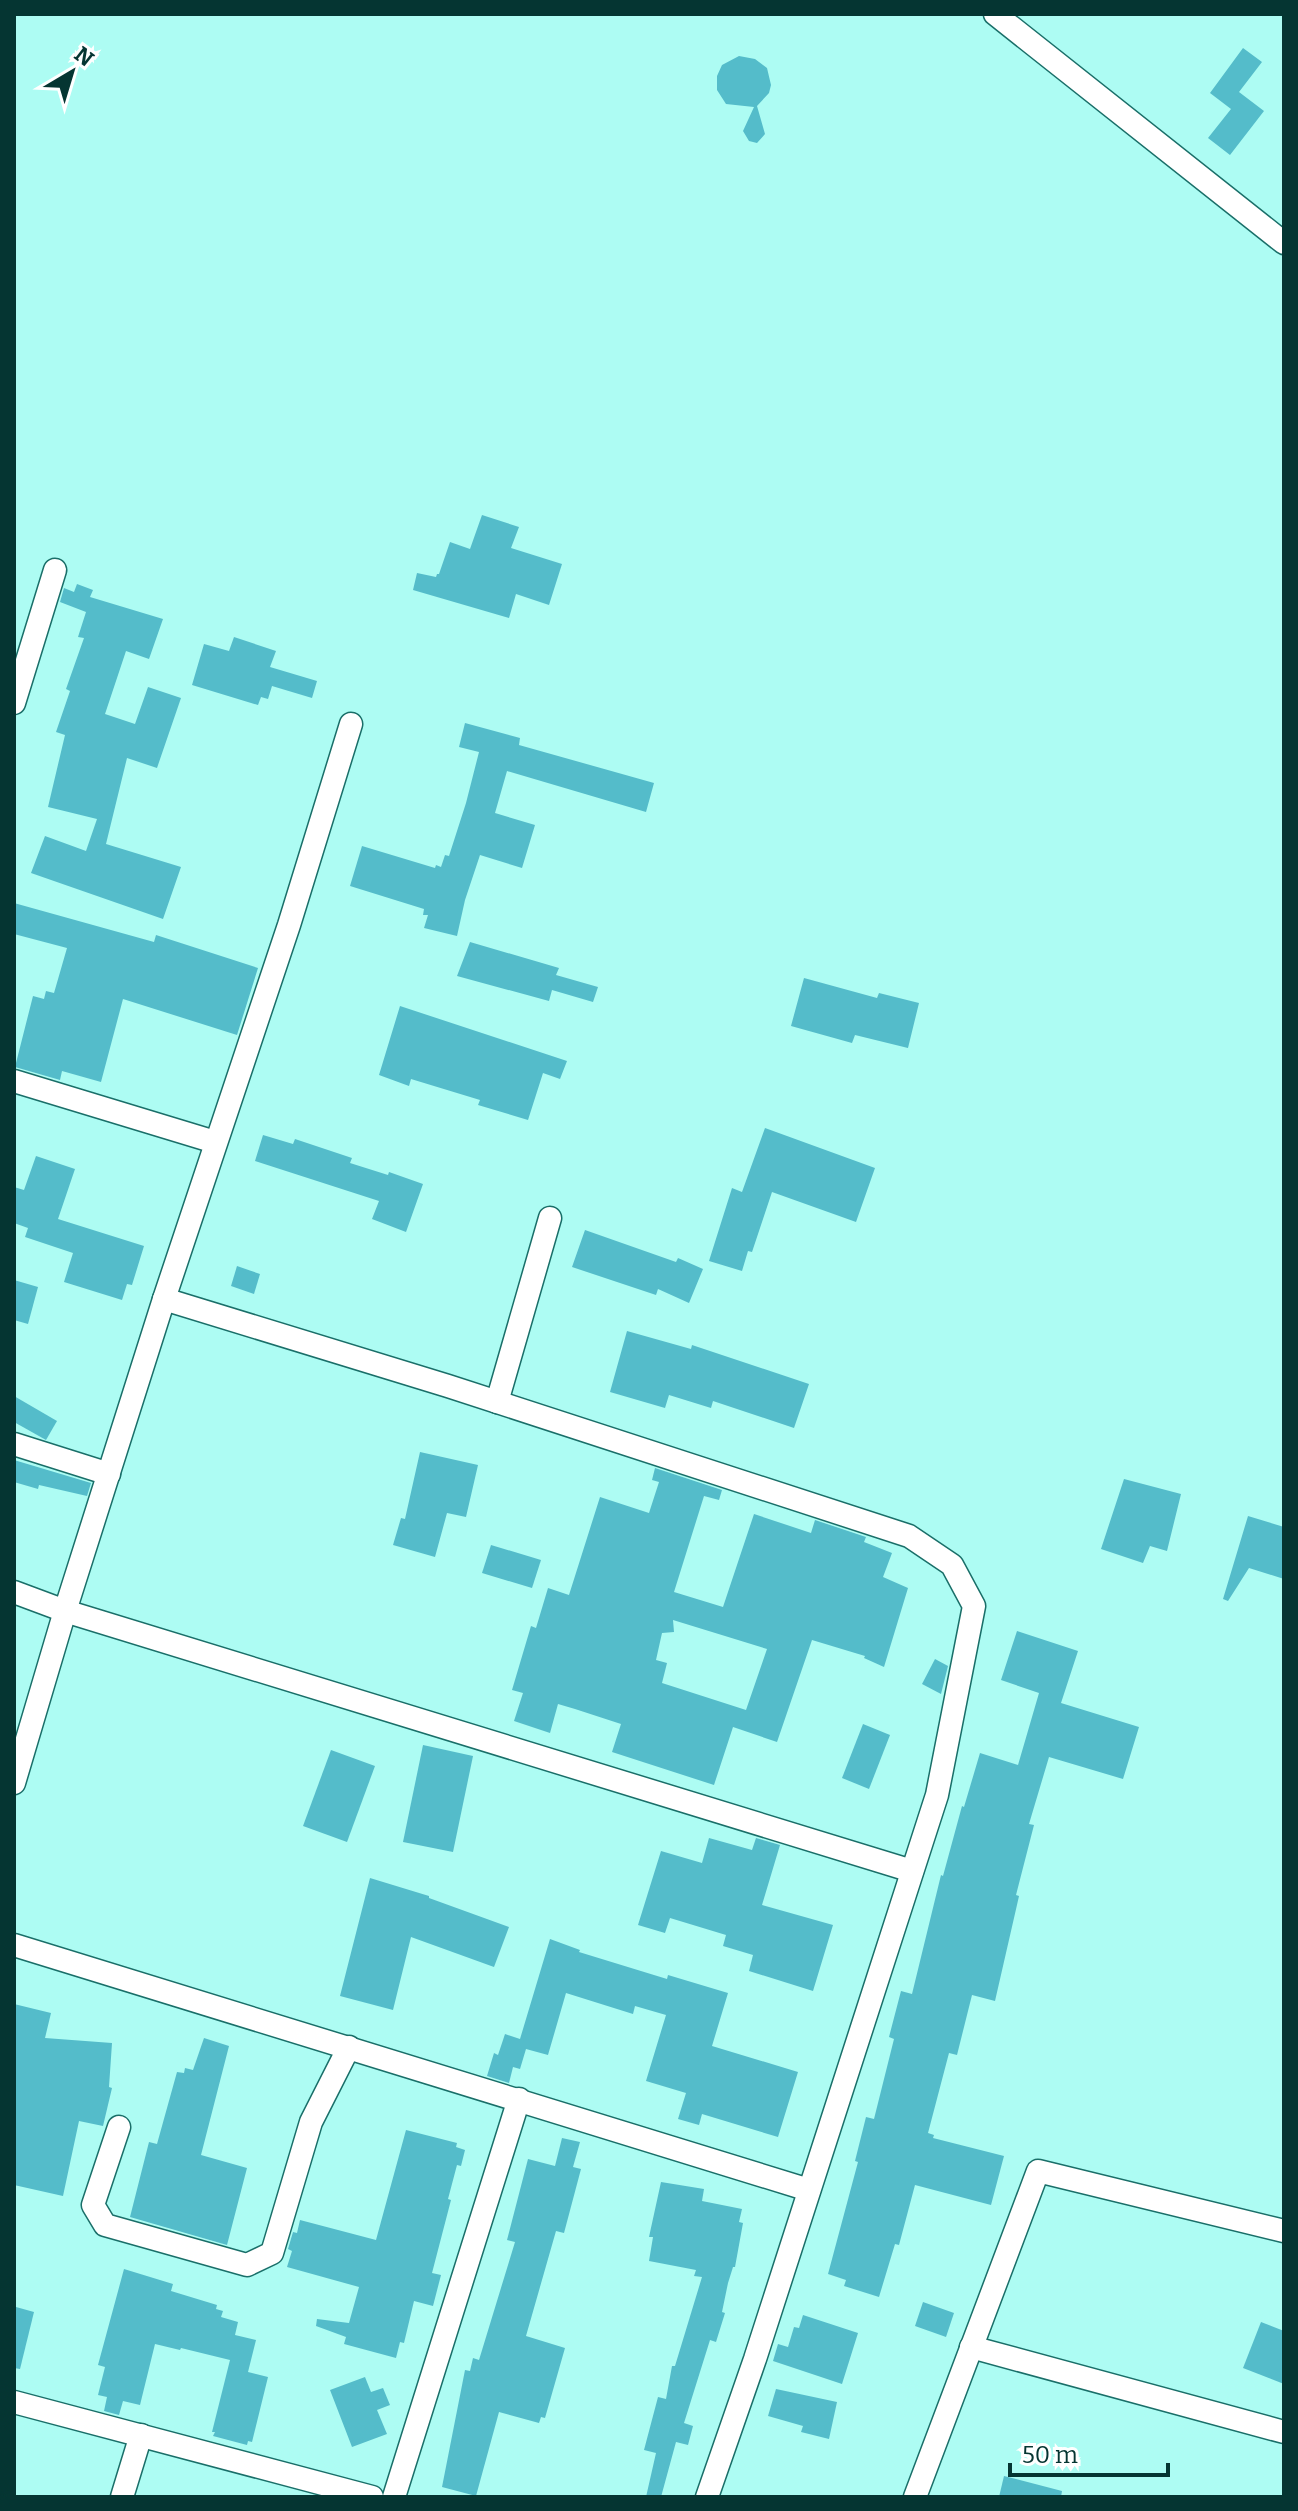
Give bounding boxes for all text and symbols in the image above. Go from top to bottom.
north arrow [32,32,112,112]
text: N [69,41,99,73]
scale bar [1010,2427,1168,2477]
text: 50 m [1022,2441,1078,2469]

